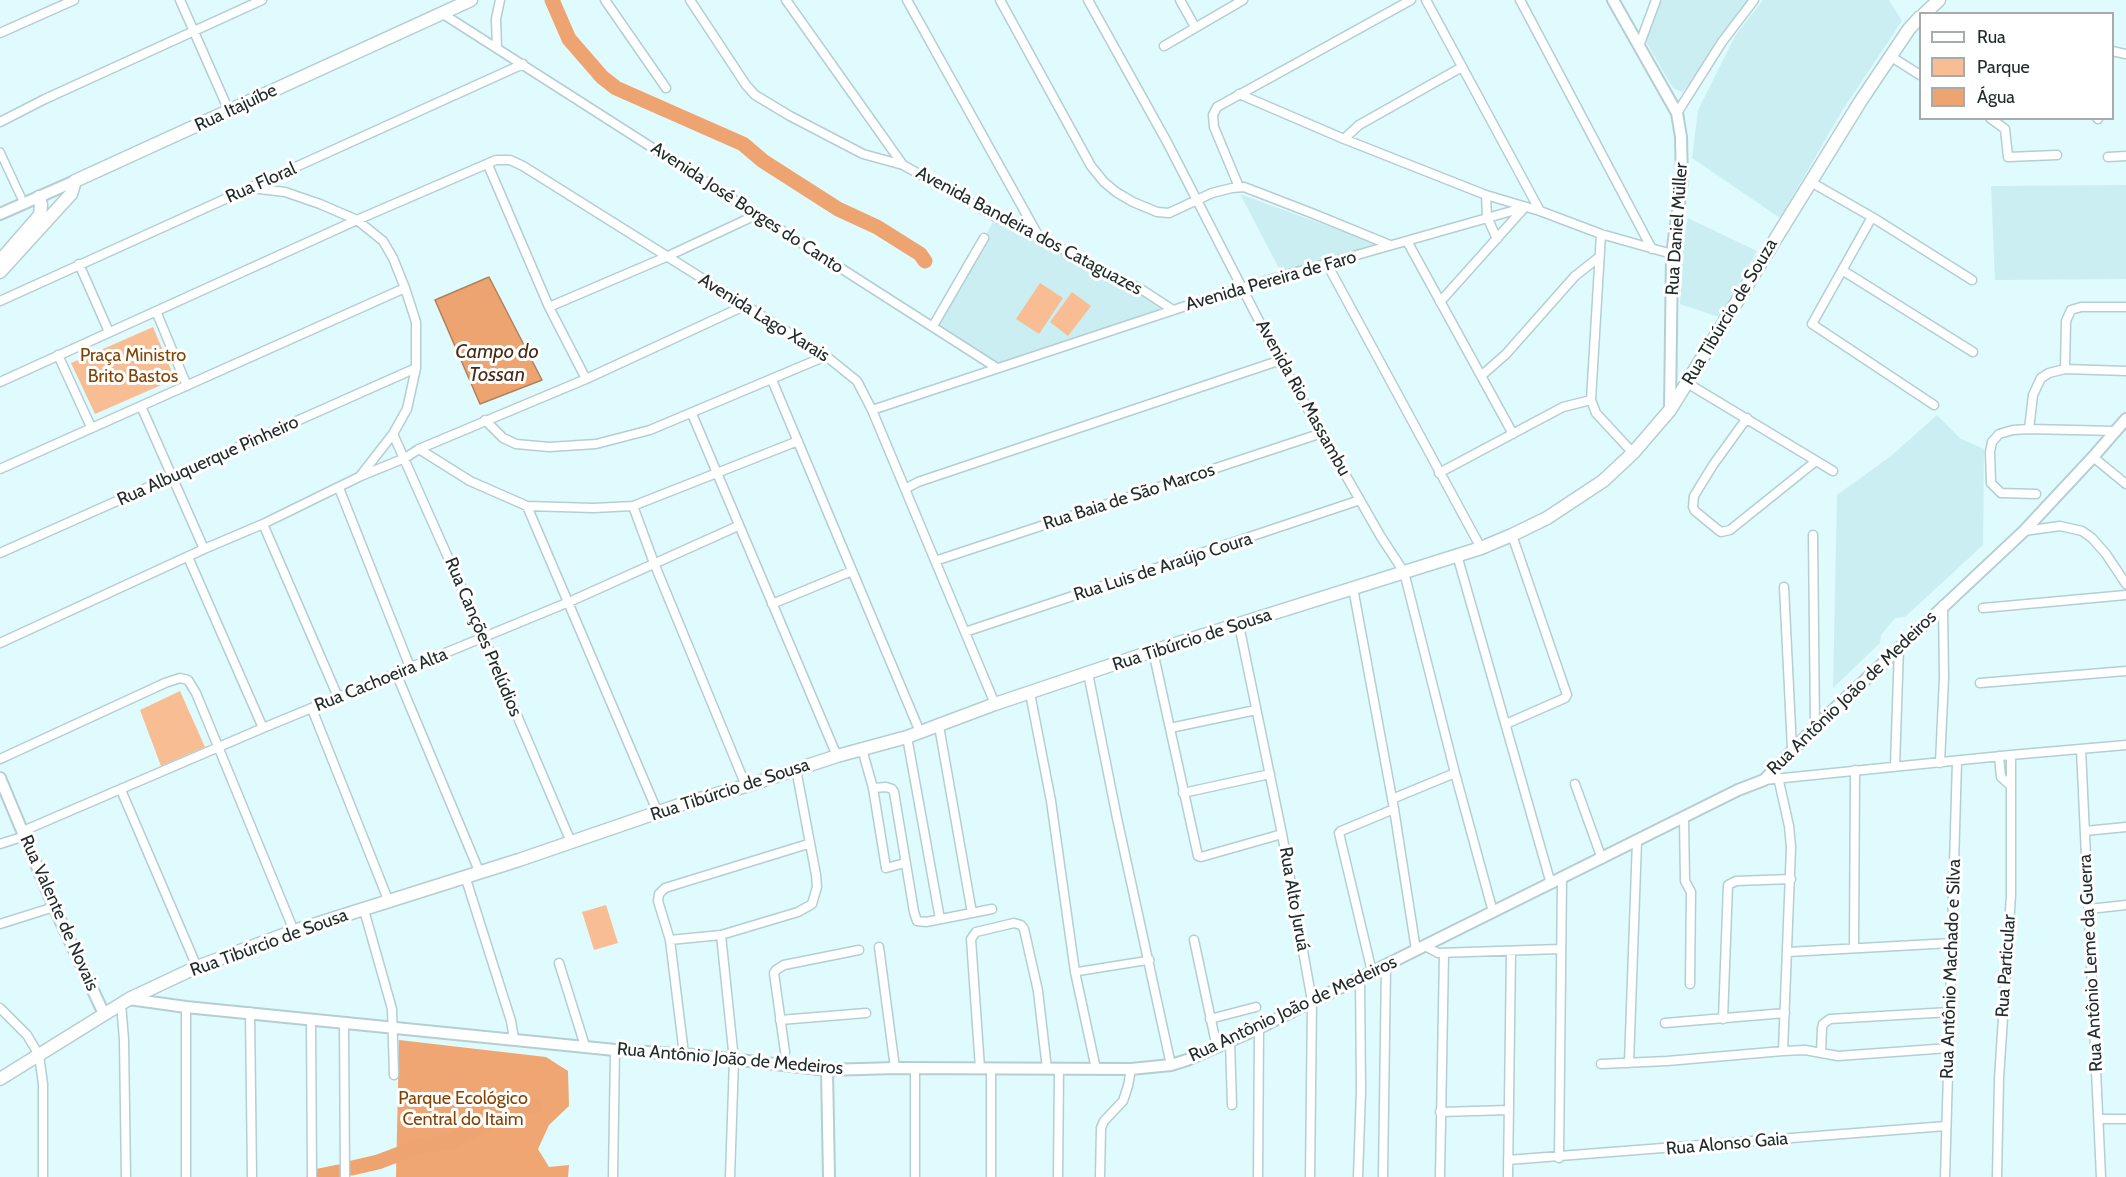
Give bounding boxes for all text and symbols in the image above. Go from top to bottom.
legend [1919,12,2114,120]
text: Rua [1977,26,2006,48]
text: Parque [1977,56,2030,78]
street label: Rua Itajuíbe [191,80,281,136]
text: Água [1977,86,2015,108]
street label: Avenida José Borges do Canto [647,138,847,278]
street label: Rua Floral [222,158,300,208]
street label: Avenida Bandeira dos Cataguazes [912,162,1146,300]
street label: Rua Daniel Müller [1662,162,1692,296]
street label: Rua Tibúrcio de Souza [1678,235,1782,389]
street label: Avenida Pereira de Faro [1183,246,1359,316]
street label: Avenida Lago Xarais [695,269,833,367]
street label: Avenida Rio Massambu [1251,316,1355,480]
water label: Campo do Tossan [455,340,539,387]
park label: Praça Ministro Brito Bastos [80,345,186,388]
street label: Rua Albuquerque Pinheiro [114,411,302,511]
street label: Rua Baia de São Marcos [1041,459,1217,535]
street label: Rua Luis de Araújo Coura [1071,528,1255,606]
street label: Rua Canções Prelúdios [440,554,526,720]
street label: Rua Tibúrcio de Sousa [1110,604,1274,676]
street label: Rua Antônio João de Medeiros [1763,606,1941,780]
street label: Rua Cachoeira Alta [311,643,451,717]
street label: Rua Tibúrcio de Sousa [648,754,812,826]
street label: Rua Valente de Novais [15,832,103,994]
street label: Rua Alto Juruá [1274,845,1314,953]
street label: Rua Antônio Leme da Guerra [2075,854,2107,1072]
street label: Rua Antônio Machado e Silva [1936,859,1966,1079]
street label: Rua Tibúrcio de Sousa [187,904,351,982]
street label: Rua Particular [1992,914,2020,1018]
street label: Rua Antônio João de Medeiros [1186,951,1400,1067]
street label: Rua Antônio João de Medeiros [616,1038,844,1080]
park label: Parque Ecológico Central do Itaim [398,1088,528,1130]
street label: Rua Alonso Gaia [1665,1128,1789,1160]

